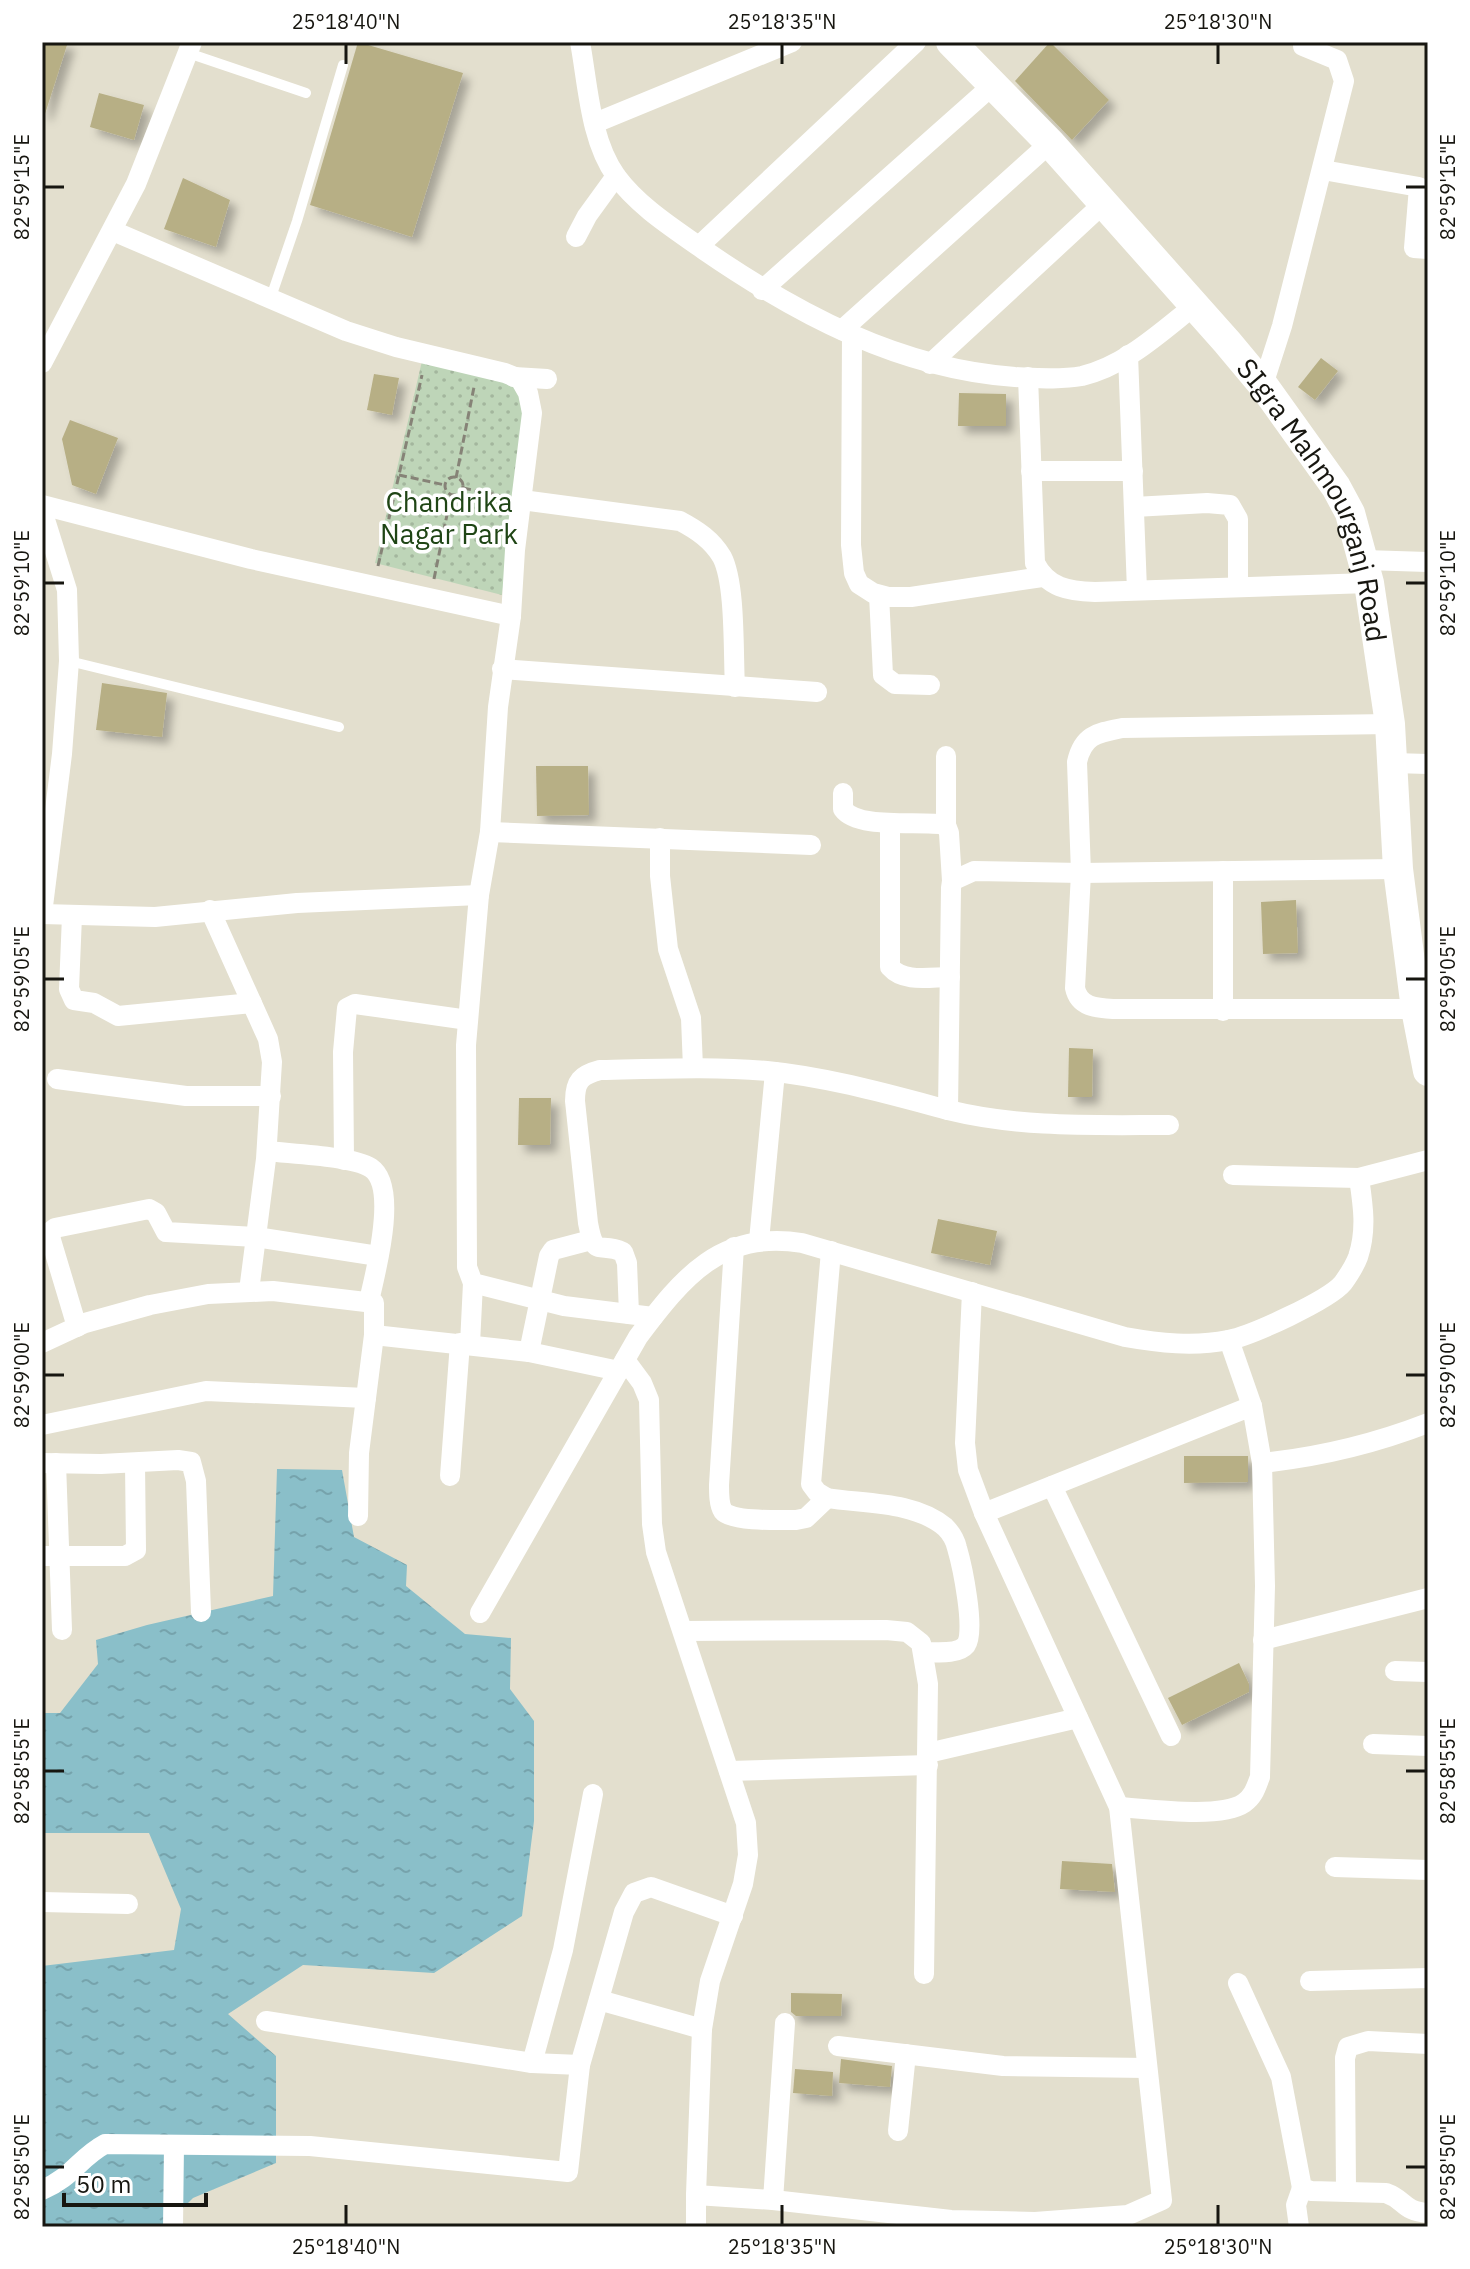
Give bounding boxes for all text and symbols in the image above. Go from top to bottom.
text: 25°18'40"N [292,8,400,35]
text: 25°18'35"N [728,8,836,35]
text: 25°18'30"N [1164,8,1272,35]
text: 82°59'15"E [8,134,35,240]
text: 82°59'15"E [1434,134,1461,240]
street label: SIgra Mahmourganj Road [1229,350,1396,644]
park label: Chandrika Nagar Park [380,483,518,552]
text: 82°59'10"E [8,530,35,636]
text: 82°59'10"E [1434,530,1461,636]
text: 82°59'05"E [8,926,35,1032]
text: 82°59'05"E [1434,926,1461,1032]
text: 82°59'00"E [8,1322,35,1428]
text: 82°59'00"E [1434,1322,1461,1428]
text: 82°58'55"E [8,1718,35,1824]
text: 82°58'55"E [1434,1718,1461,1824]
text: 82°58'50"E [8,2114,35,2220]
text: 82°58'50"E [1434,2114,1461,2220]
scale bar [64,2157,206,2207]
text: 50 m [76,2168,131,2200]
text: 25°18'40"N [292,2233,400,2260]
text: 25°18'35"N [728,2233,836,2260]
text: 25°18'30"N [1164,2233,1272,2260]

